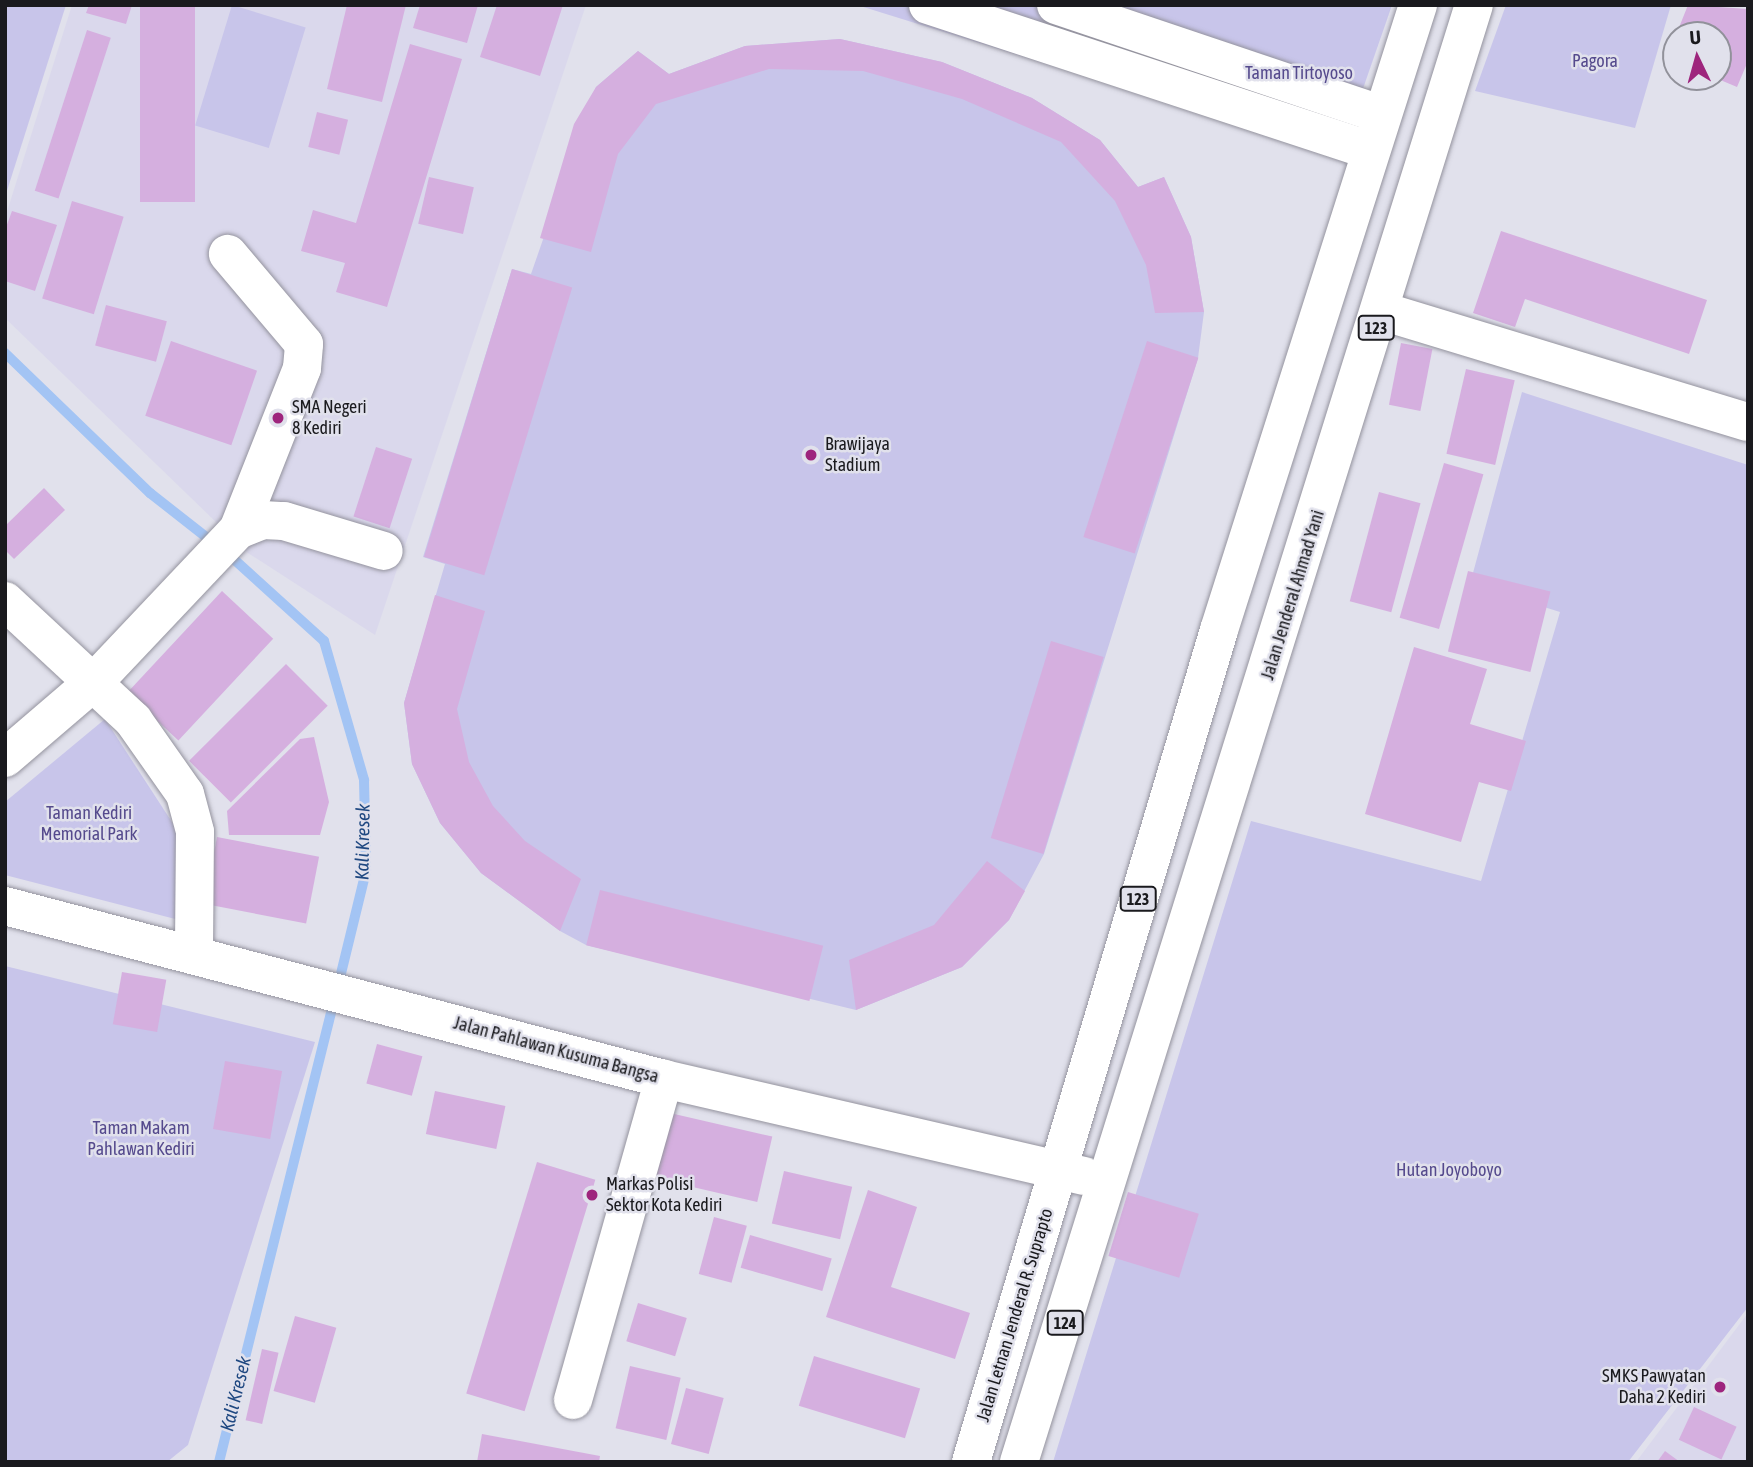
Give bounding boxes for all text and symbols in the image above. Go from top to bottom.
north arrow [1662,21,1732,91]
text: U [1689,26,1702,49]
park label: Pagora [1572,50,1618,72]
park label: Taman Tirtoyoso [1245,62,1353,84]
road number: 123 [1357,316,1395,340]
place label: SMA Negeri 8 Kediri [292,397,367,440]
marker: SMA Negeri 8 Kediri [270,410,286,426]
place label: Brawijaya Stadium [825,434,890,476]
marker: Brawijaya Stadium [803,447,819,463]
street label: Jalan Jenderal Ahmad Yani [1257,507,1329,683]
park label: Taman Kediri Memorial Park [41,803,137,846]
water label: Kali Kresek [351,804,375,880]
road number: 123 [1119,886,1157,911]
street label: Jalan Pahlawan Kusuma Bangsa [451,1012,661,1088]
park label: Taman Makam Pahlawan Kediri [87,1118,195,1160]
park label: Hutan Joyoboyo [1396,1159,1502,1181]
place label: Markas Polisi Sektor Kota Kediri [606,1174,722,1216]
marker: Markas Polisi Sektor Kota Kediri [584,1187,600,1203]
street label: Jalan Letnan Jenderal R. Suprapto [972,1206,1058,1424]
road number: 124 [1046,1310,1084,1336]
water label: Kali Kresek [216,1354,256,1434]
place label: SMKS Pawyatan Daha 2 Kediri [1602,1366,1706,1408]
marker: SMKS Pawyatan Daha 2 Kediri [1712,1379,1728,1395]

